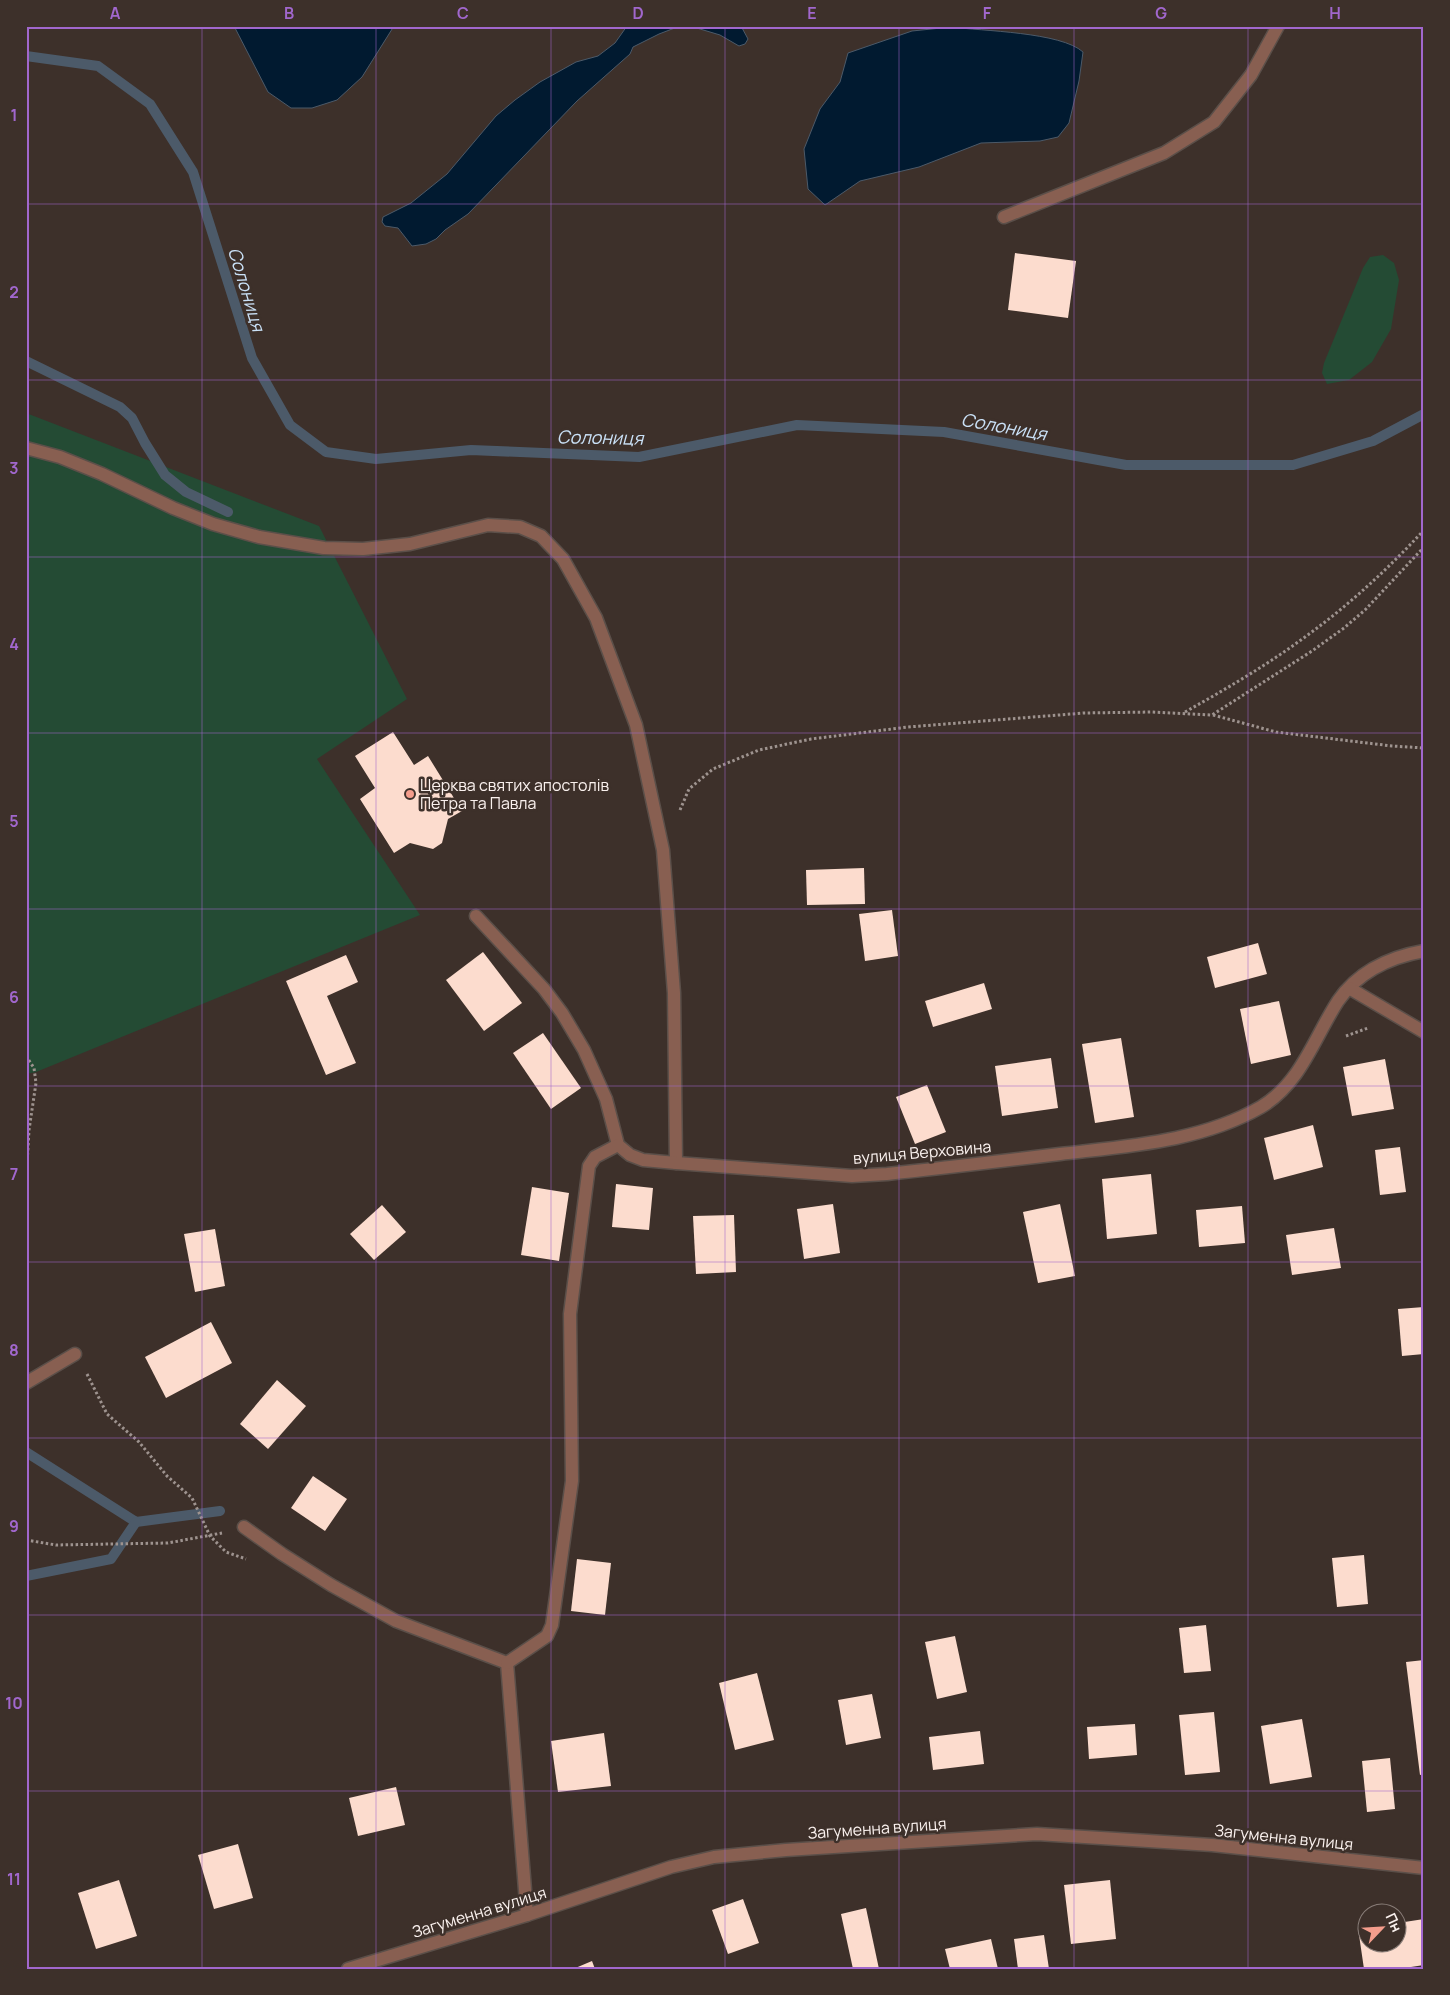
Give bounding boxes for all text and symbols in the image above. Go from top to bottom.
text: A [110,2,121,24]
text: B [284,2,294,24]
text: C [457,2,469,24]
text: D [632,2,644,24]
text: E [807,2,817,24]
text: F [983,2,992,24]
text: G [1155,2,1167,24]
text: H [1329,2,1341,24]
text: 1 [10,104,18,126]
water label: Солониця [223,244,272,336]
text: 2 [9,281,19,303]
water label: Солониця [959,407,1051,446]
water label: Солониця [557,424,645,450]
text: 3 [9,457,19,479]
text: 4 [9,633,19,655]
place label: Церква святих апостолів Петра та Павла [420,774,609,814]
marker: Церква святих апостолів Петра та Павла [404,788,416,800]
text: 5 [9,810,19,832]
text: 6 [9,986,19,1008]
street label: вулиця Верховина [852,1135,992,1169]
text: 7 [10,1163,18,1185]
text: 8 [9,1339,19,1361]
text: 9 [9,1515,19,1537]
text: 10 [5,1692,23,1714]
street label: Загуменна вулиця [807,1812,947,1844]
street label: Загуменна вулиця [1214,1819,1354,1855]
text: 11 [7,1868,21,1890]
street label: Загуменна вулиця [409,1881,549,1943]
north arrow [1358,1902,1408,1952]
text: Пн [1382,1910,1407,1935]

